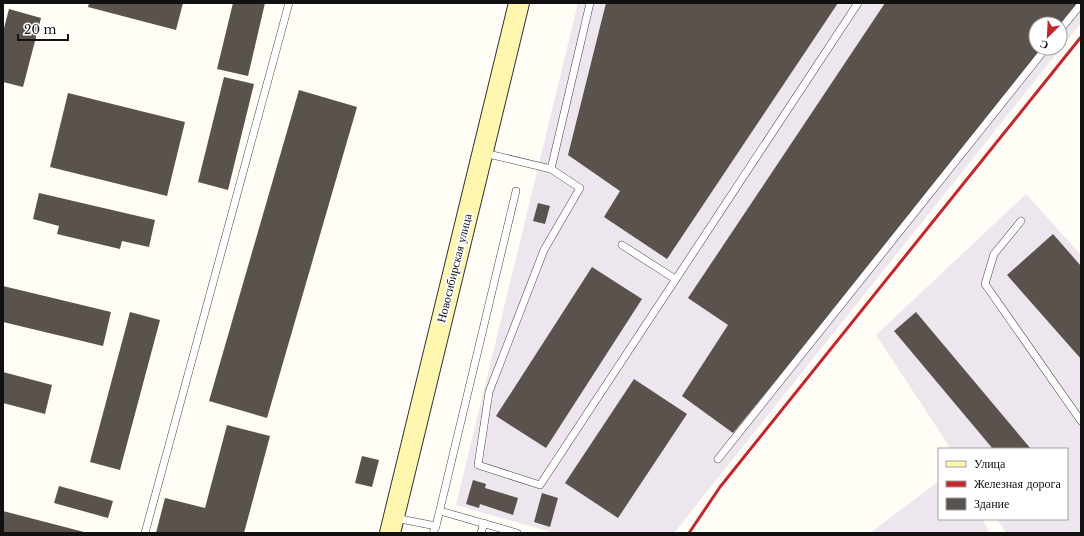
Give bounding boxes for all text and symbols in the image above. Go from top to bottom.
scale bar [18,16,68,42]
north arrow [1028,16,1068,56]
text: 20 m [24,22,56,37]
text: С [1037,37,1050,53]
street label: Новосибирская улица [433,211,475,324]
legend [938,448,1068,520]
text: Улица [974,456,1006,471]
text: Железная дорога [974,476,1061,491]
text: Здание [974,496,1009,511]

